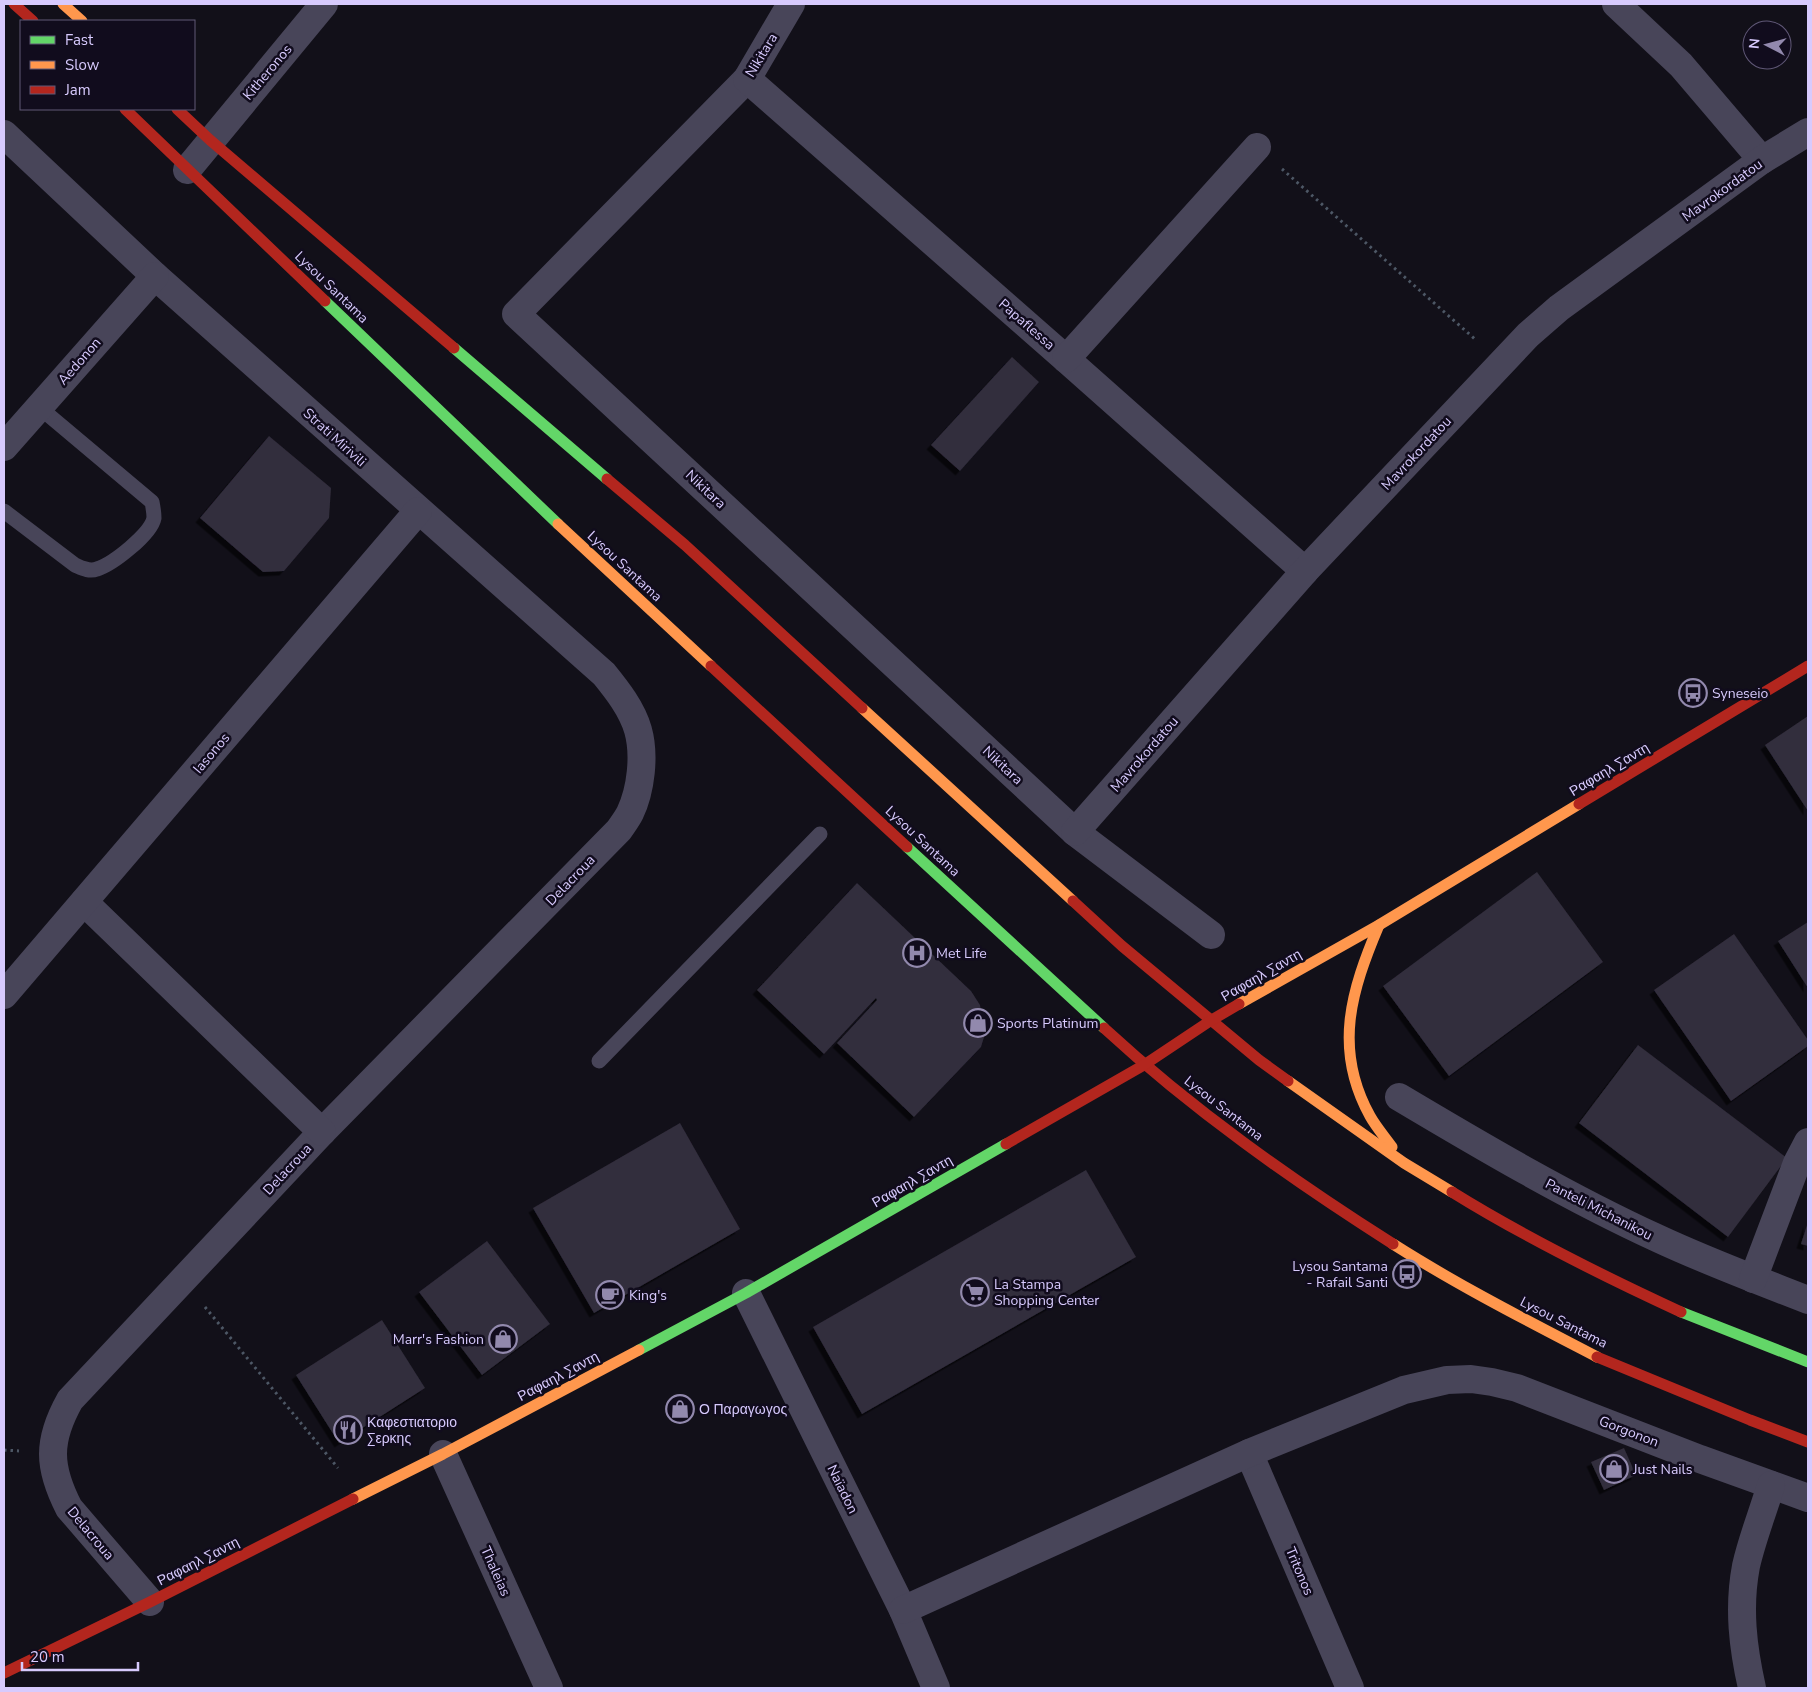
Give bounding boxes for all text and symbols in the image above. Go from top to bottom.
legend [20,20,195,110]
north arrow [1742,20,1792,70]
text: Fast [65,30,94,50]
street label: Nikitara [741,30,782,81]
text: N [1745,37,1765,50]
street label: Kitheronos [238,40,297,104]
text: Slow [65,55,100,75]
text: Jam [64,80,91,100]
street label: Mavrokordatou [1678,155,1766,226]
street label: Lysou Santama [291,247,373,327]
street label: Papaflessa [995,295,1059,354]
street label: Aedonon [53,334,105,389]
street label: Strati Mirivili [299,404,370,471]
street label: Mavrokordatou [1377,412,1456,494]
street label: Nikitara [681,466,730,513]
street label: Lysou Santama [583,527,666,606]
bus stop icon: Syneseio [1678,678,1708,708]
place label: Syneseio [1712,684,1769,703]
street label: Mavrokordatou [1106,712,1183,796]
street label: Iasonos [189,729,234,778]
street label: Ραφαηλ Σαντη [1566,738,1653,801]
street label: Nikitara [978,742,1027,789]
street label: Lysou Santama [881,802,964,881]
street label: Delacroua [541,851,599,910]
hospital icon: Met Life [902,938,932,968]
place label: Met Life [936,944,987,963]
street label: Ραφαηλ Σαντη [1218,945,1305,1006]
shop icon: Sports Platinum [963,1008,993,1038]
place label: Sports Platinum [997,1014,1099,1033]
street label: Lysou Santama [1180,1071,1267,1145]
street label: Delacroua [259,1140,316,1199]
street label: Ραφαηλ Σαντη [869,1151,956,1212]
street label: Panteli Michanikou [1542,1174,1656,1245]
place label: Lysou Santama - Rafail Santi [1292,1257,1388,1292]
bus stop icon: Lysou Santama - Rafail Santi [1392,1259,1422,1289]
place label: La Stampa Shopping Center [994,1275,1099,1310]
supermarket icon: La Stampa Shopping Center [960,1277,990,1307]
cafe icon: King's [595,1280,625,1310]
place label: King's [629,1286,667,1305]
street label: Lysou Santama [1517,1292,1611,1353]
shop icon: Marr's Fashion [488,1324,518,1354]
place label: Marr's Fashion [393,1330,484,1349]
street label: Ραφαηλ Σαντη [514,1347,602,1406]
shop icon: Ο Παραγωγος [665,1394,695,1424]
place label: Ο Παραγωγος [699,1400,787,1419]
street label: Gorgonon [1596,1411,1661,1452]
place label: Καφεστιατοριο Σερκης [367,1413,457,1448]
restaurant icon: Καφεστιατοριο Σερκης [333,1415,363,1445]
shop icon: Just Nails [1599,1454,1629,1484]
place label: Just Nails [1632,1460,1693,1479]
street label: Naïadon [823,1462,863,1517]
street label: Delacroua [63,1503,118,1564]
street label: Ραφαηλ Σαντη [154,1533,243,1590]
street label: Thaleias [476,1543,515,1599]
street label: Tritonos [1281,1544,1318,1598]
scale bar [22,1640,139,1672]
text: 20 m [30,1647,65,1667]

